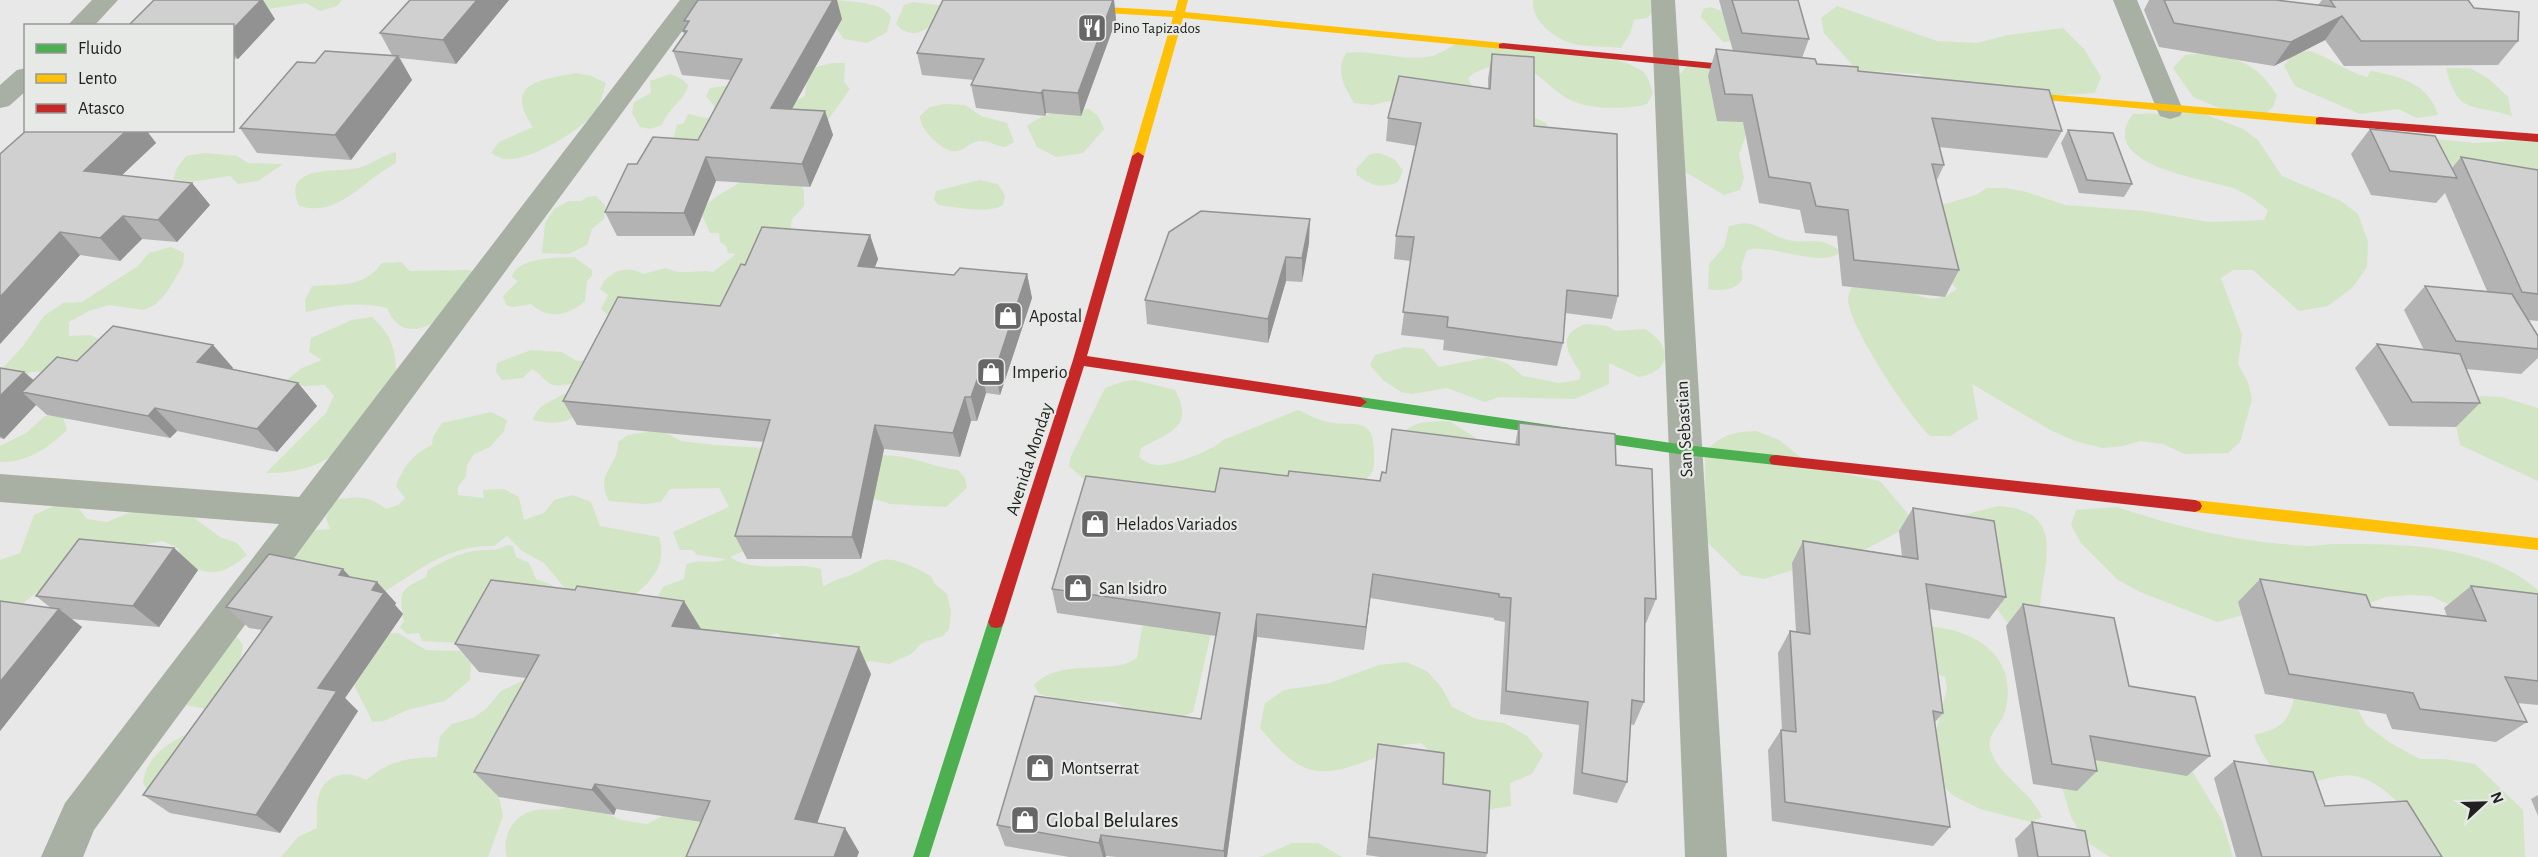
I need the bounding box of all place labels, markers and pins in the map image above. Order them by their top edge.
restaurant icon: Pino Tapizados [1076,12,1108,44]
place label: Pino Tapizados [1113,21,1200,36]
shop icon: Apostal [992,300,1024,332]
place label: Apostal [1029,308,1082,326]
shop icon: Imperio [975,356,1007,388]
place label: Imperio [1012,364,1068,382]
shop icon: Helados Variados [1079,508,1111,540]
place label: Helados Variados [1116,516,1237,534]
shop icon: San Isidro [1062,572,1094,604]
place label: San Isidro [1099,580,1167,598]
shop icon: Montserrat [1024,752,1056,784]
place label: Montserrat [1061,760,1139,778]
shop icon: Global Belulares [1009,804,1041,836]
place label: Global Belulares [1046,810,1179,831]

